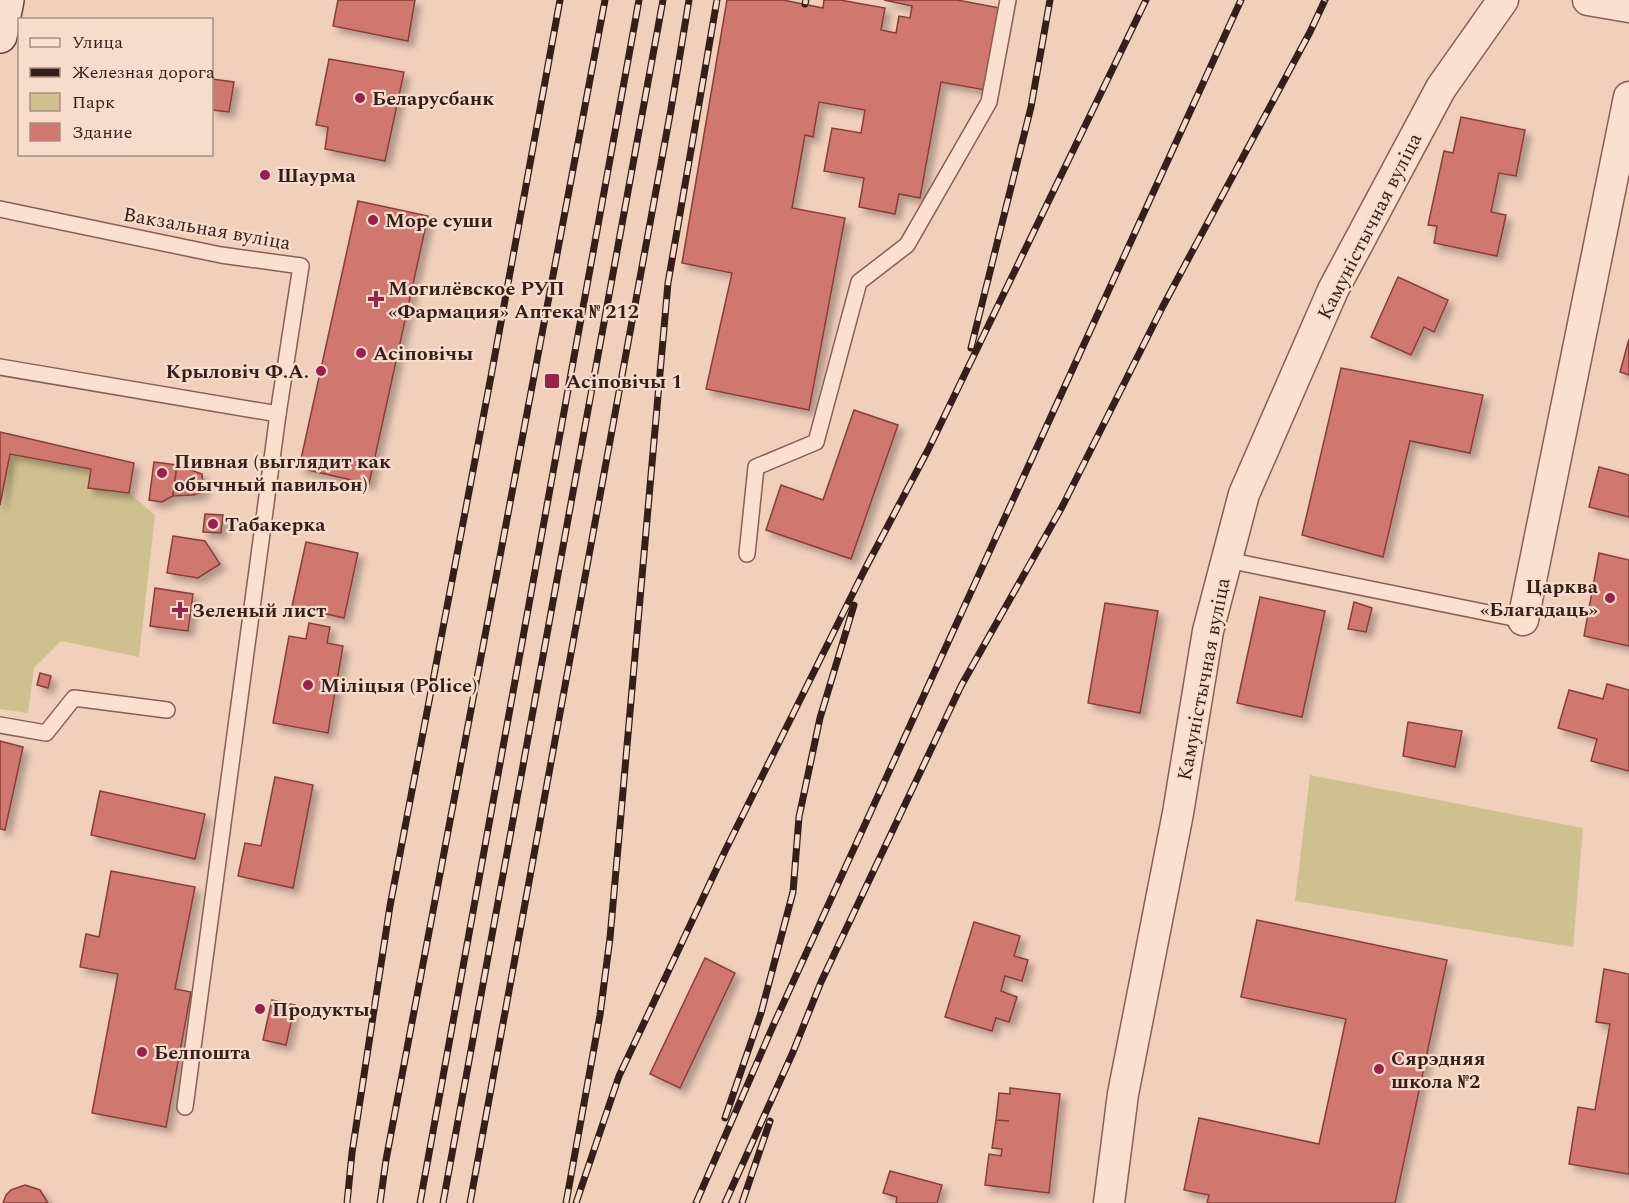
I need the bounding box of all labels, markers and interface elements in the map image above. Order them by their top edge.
legend [18,18,213,156]
text: Улица [72,29,123,56]
text: Железная дорога [72,59,215,86]
place label: Беларусбанк [372,84,494,114]
text: Парк [72,89,115,116]
marker: Беларусбанк [353,91,367,105]
text: Здание [72,119,132,146]
street label: Камуністычная вуліца [1310,128,1430,325]
place label: Шаурма [277,161,357,191]
marker: Шаурма [258,168,272,182]
street label: Вакзальная вуліца [121,199,293,259]
place label: Море суши [385,206,493,236]
marker: Море суши [366,213,380,227]
place label: Могилёвское РУП «Фармация» Аптека № 212 [388,274,639,327]
marker: Могилёвское РУП «Фармация» Аптека № 212 [369,292,383,306]
place label: Асіповічы [373,339,473,369]
marker: Асіповічы [354,346,368,360]
place label: Крыловіч Ф.А. [166,357,309,387]
marker: Крыловіч Ф.А. [314,364,328,378]
place label: Асіповічы 1 [566,367,682,397]
marker: Асіповічы 1 [543,372,561,390]
place label: Пивная (выглядит как обычный павильон) [174,447,391,500]
marker: Пивная (выглядит как обычный павильон) [155,466,169,480]
place label: Табакерка [225,510,326,540]
marker: Табакерка [206,517,220,531]
place label: Царква «Благадаць» [1480,572,1599,625]
street label: Камуністычная вуліца [1170,575,1238,783]
marker: Царква «Благадаць» [1603,591,1617,605]
place label: Зеленый лист [192,596,326,626]
marker: Зеленый лист [173,603,187,617]
place label: Міліцыя (Police) [320,671,477,701]
marker: Міліцыя (Police) [301,678,315,692]
place label: Продукты [272,995,370,1025]
marker: Продукты [253,1002,267,1016]
place label: Белпошта [154,1038,251,1068]
place label: Сярэдняя школа №2 [1391,1044,1486,1097]
marker: Белпошта [135,1045,149,1059]
marker: Сярэдняя школа №2 [1372,1062,1386,1076]

